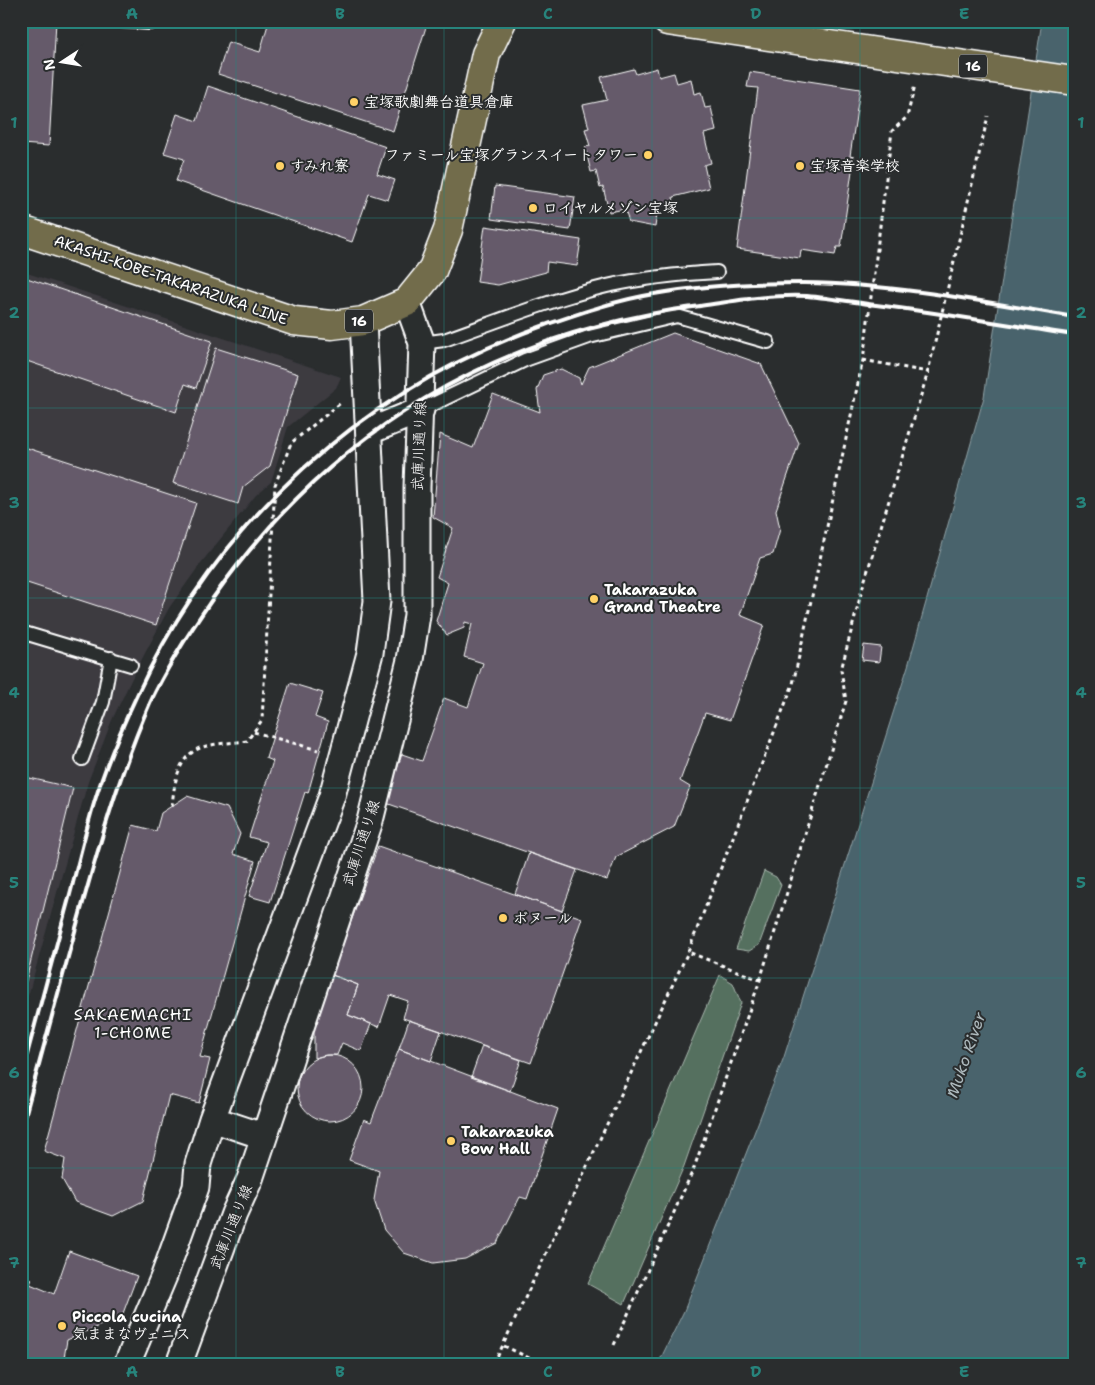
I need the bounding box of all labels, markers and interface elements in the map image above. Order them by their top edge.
text: A [126,3,138,24]
text: B [335,3,345,24]
text: C [543,3,553,24]
text: D [750,3,762,24]
text: E [959,3,969,24]
north arrow [38,38,88,88]
road number: 16 [959,54,987,78]
text: N [39,57,59,72]
place label: 宝塚歌劇舞台道具倉庫 [364,92,514,112]
marker: 宝塚歌劇舞台道具倉庫 [348,96,360,108]
text: 1 [10,112,18,133]
text: 1 [1077,112,1085,133]
place label: ファミール宝塚グランスイートタワー [385,145,638,165]
marker: ファミール宝塚グランスイートタワー [642,149,654,161]
place label: すみれ寮 [290,156,349,176]
place label: 宝塚音楽学校 [810,156,900,176]
marker: すみれ寮 [274,160,286,172]
marker: 宝塚音楽学校 [794,160,806,172]
place label: ロイヤルメゾン宝塚 [543,198,678,218]
marker: ロイヤルメゾン宝塚 [527,202,539,214]
street label: AKASHI-KOBE-TAKARAZUKA LINE [51,230,291,330]
text: 2 [8,302,20,323]
text: 2 [1075,302,1087,323]
road number: 16 [345,310,373,332]
street label: 武庫川通り線 [407,401,431,491]
text: 3 [8,492,20,513]
text: 3 [1075,492,1087,513]
place label: Takarazuka Grand Theatre [604,580,721,617]
marker: Takarazuka Grand Theatre [588,593,600,605]
text: 4 [8,682,20,703]
text: 4 [1075,682,1087,703]
street label: 武庫川通り線 [338,797,384,889]
text: 5 [9,872,19,893]
text: 5 [1076,872,1086,893]
place label: ボヌール [513,908,572,928]
marker: ボヌール [497,912,509,924]
district label: SAKAEMACHI 1-CHOME [74,1004,192,1043]
water label: Muko River [942,1009,991,1101]
text: 6 [8,1062,20,1083]
text: 6 [1075,1062,1087,1083]
place label: Takarazuka Bow Hall [461,1122,555,1159]
marker: Takarazuka Bow Hall [445,1135,457,1147]
street label: 武庫川通り線 [205,1182,257,1272]
text: 7 [8,1252,20,1273]
text: 7 [1075,1252,1087,1273]
place label: Piccola cucina 気ままなヴェニス [72,1307,191,1344]
marker: Piccola cucina 気ままなヴェニス [56,1320,68,1332]
text: A [126,1361,138,1382]
text: B [335,1361,345,1382]
text: C [543,1361,553,1382]
text: D [750,1361,762,1382]
text: E [959,1361,969,1382]

